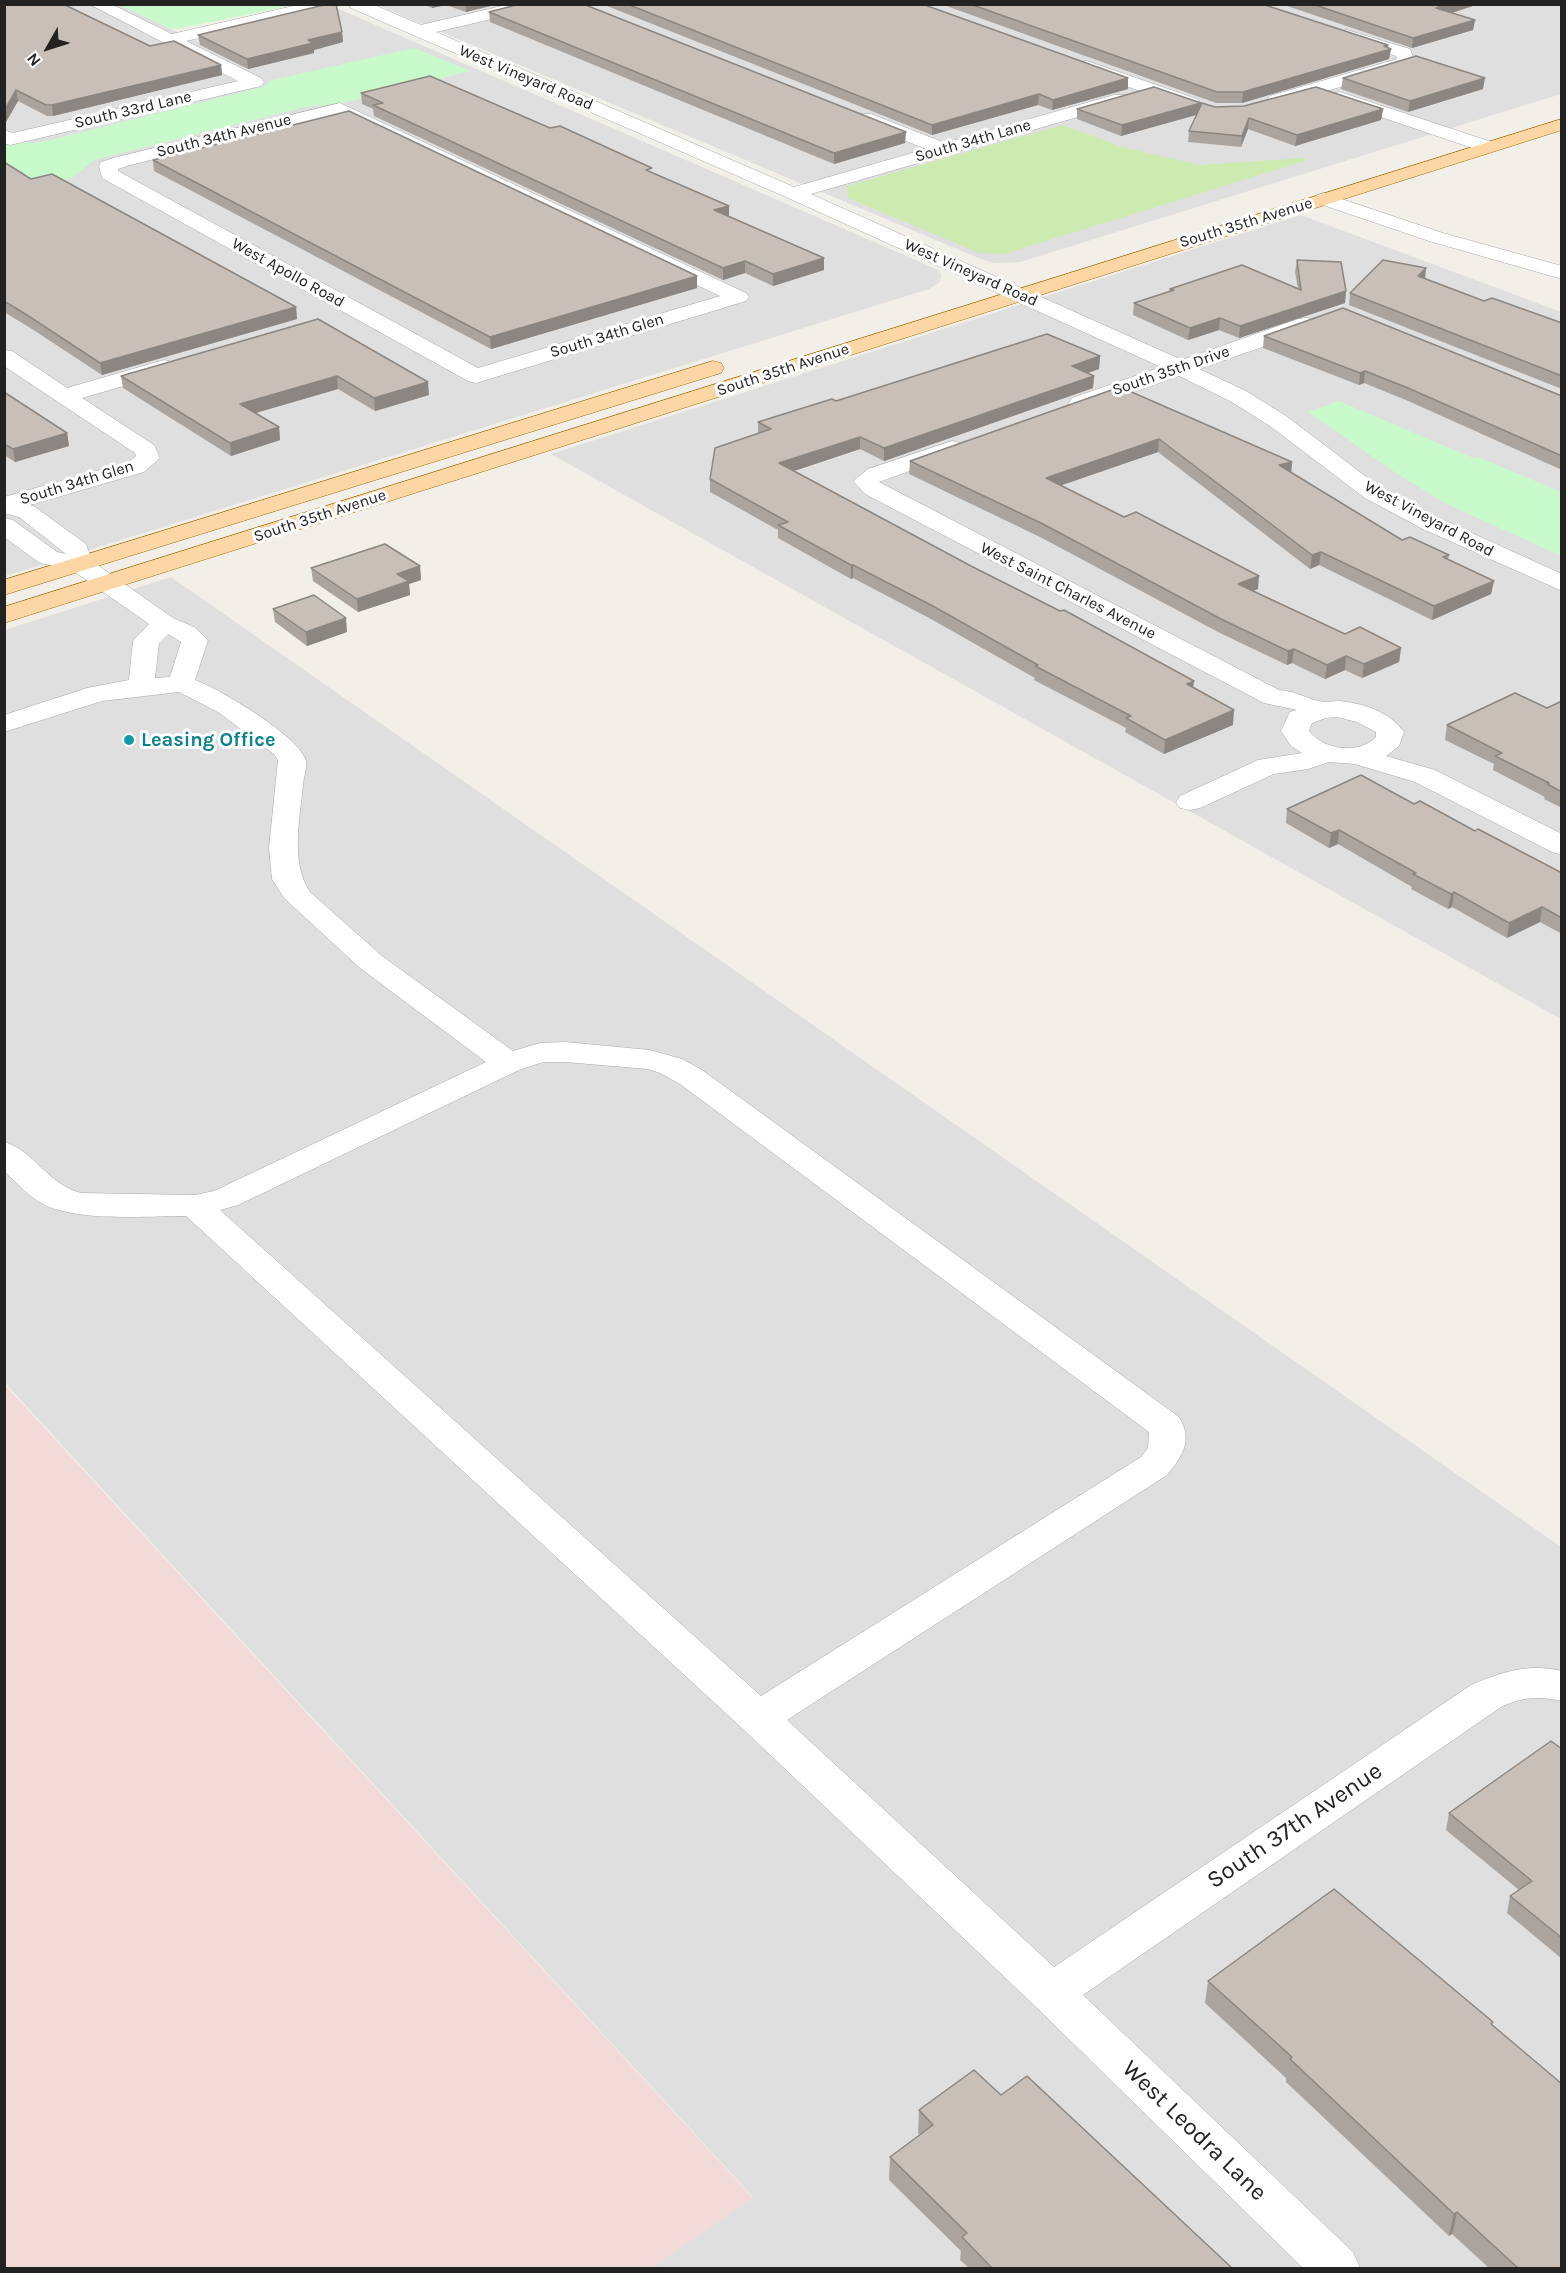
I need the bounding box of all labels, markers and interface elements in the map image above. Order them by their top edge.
north arrow [18,18,78,78]
street label: West Vineyard Road [456,41,596,115]
text: N [23,49,45,70]
street label: South 33rd Lane [73,87,193,133]
street label: South 34th Avenue [155,110,293,162]
street label: South 34th Lane [913,115,1033,167]
street label: South 35th Avenue [1177,194,1315,252]
street label: West Apollo Road [228,234,348,312]
street label: West Vineyard Road [901,235,1041,311]
street label: South 34th Glen [548,310,666,362]
street label: South 35th Avenue [714,340,852,400]
street label: South 35th Drive [1110,342,1232,400]
street label: South 34th Glen [18,457,136,509]
street label: West Vineyard Road [1361,477,1497,561]
street label: South 35th Avenue [251,486,389,546]
street label: West Saint Charles Avenue [977,538,1159,644]
place label: Leasing Office [141,728,276,752]
marker: Leasing Office [122,733,136,747]
street label: South 37th Avenue [1202,1757,1388,1895]
street label: West Leodra Lane [1116,2055,1272,2207]

